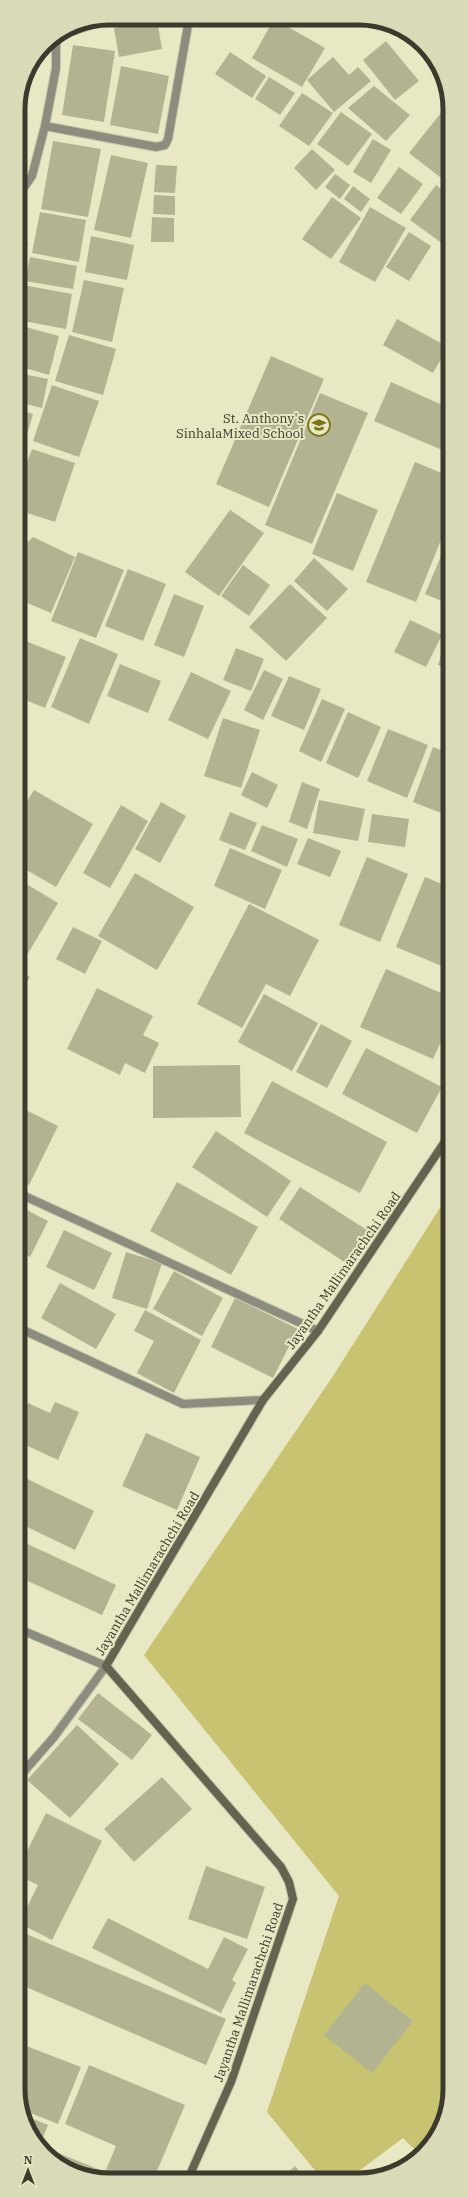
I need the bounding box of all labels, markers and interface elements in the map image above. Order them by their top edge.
place label: St. Anthony's SinhalaMixed School [176,410,304,442]
school or university icon: St. Anthony's SinhalaMixed School [306,412,332,438]
street label: Jayantha Mallimarachchi Road [282,1188,404,1352]
street label: Jayantha Mallimarachchi Road [92,1488,203,1658]
street label: Jayantha Mallimarachchi Road [210,1900,287,2084]
north arrow [8,2150,48,2190]
text: N [24,2153,33,2167]

